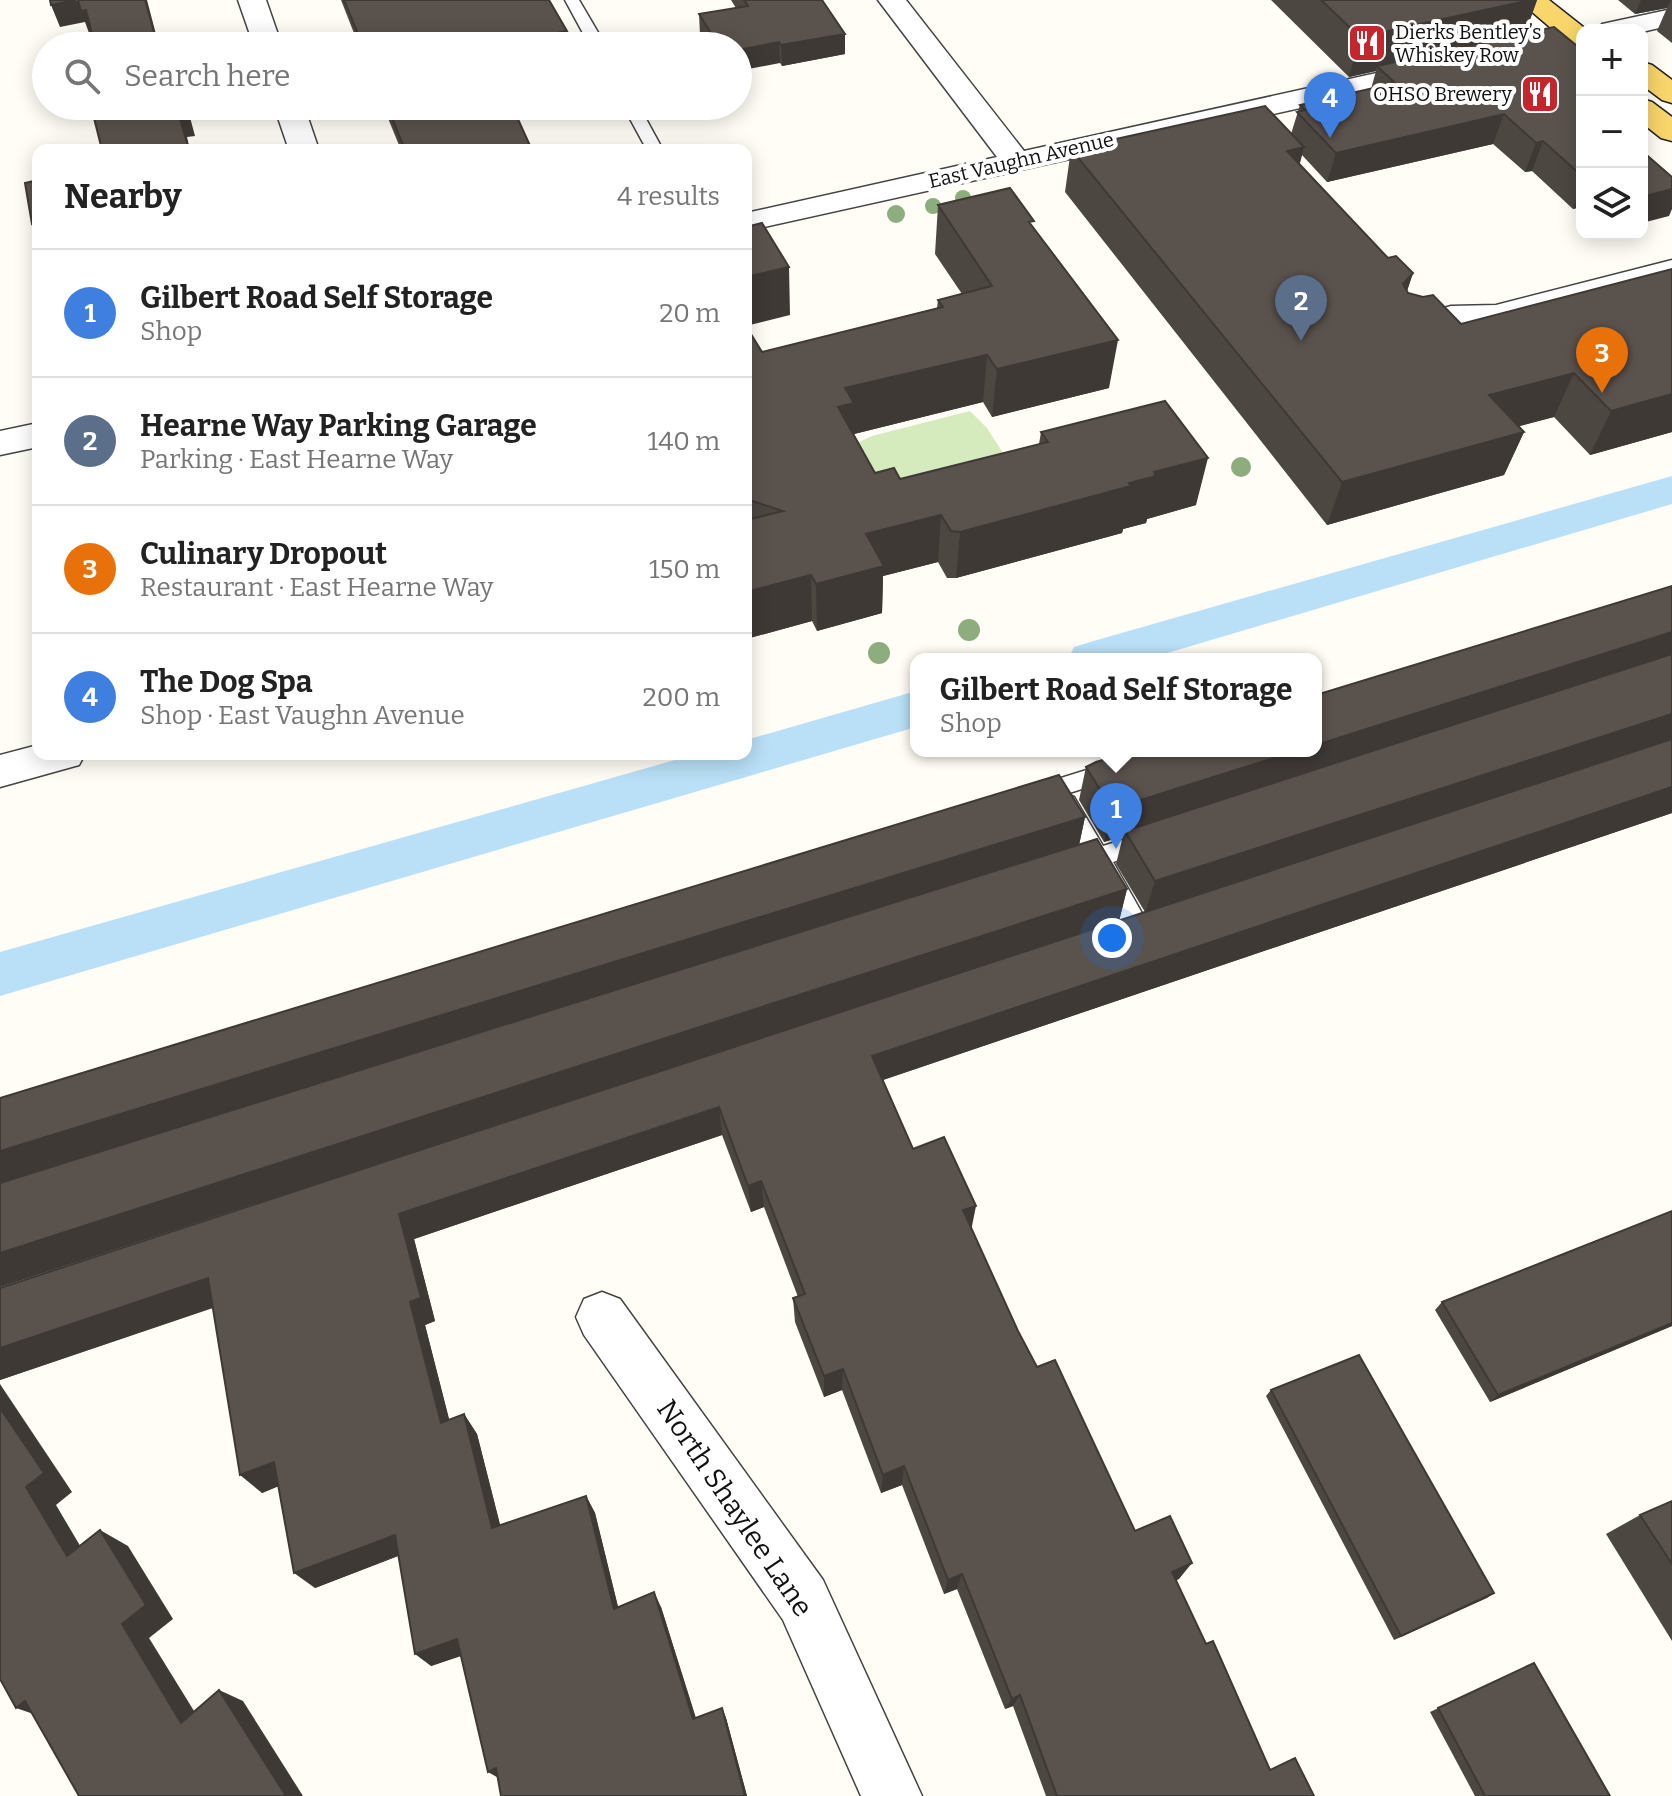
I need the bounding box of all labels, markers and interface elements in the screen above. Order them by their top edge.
place label: Dierks Bentley’s Whiskey Row [1395,20,1541,67]
restaurant icon: Dierks Bentley’s Whiskey Row [1346,22,1388,64]
map controls [1576,24,1648,240]
button: + [1576,24,1648,96]
search box [32,32,752,120]
icon: search [60,54,104,98]
text: Search here [124,58,291,94]
pin: 4 [1304,72,1356,138]
restaurant icon: OHSO Brewery [1519,73,1561,115]
place label: OHSO Brewery [1373,82,1512,106]
button: − [1576,96,1648,168]
street label: East Vaughn Avenue [926,127,1116,193]
button: layers [1576,168,1648,240]
text: Nearby [64,176,182,217]
text: 4 results [617,181,720,212]
pin: 2 [1275,275,1327,341]
text: Gilbert Road Self Storage [140,280,493,316]
text: 1 [84,298,96,329]
text: 20 m [659,298,720,329]
text: Shop [140,316,202,347]
pin: 3 [1576,327,1628,393]
text: Hearne Way Parking Garage [140,408,537,444]
text: 2 [83,426,97,457]
text: 140 m [648,426,720,457]
text: Parking · East Hearne Way [140,444,453,475]
text: Culinary Dropout [140,536,387,572]
text: 3 [83,554,97,585]
text: 150 m [649,554,720,585]
text: Restaurant · East Hearne Way [140,572,494,603]
popup [910,653,1322,757]
text: The Dog Spa [140,664,313,700]
text: Gilbert Road Self Storage [940,672,1292,708]
text: 4 [82,682,98,713]
text: 200 m [643,682,720,713]
text: Shop · East Vaughn Avenue [140,700,465,731]
text: Shop [940,708,1002,739]
pin: 1 [1090,783,1142,849]
your location [1092,918,1132,958]
street label: North Shaylee Lane [650,1393,820,1623]

